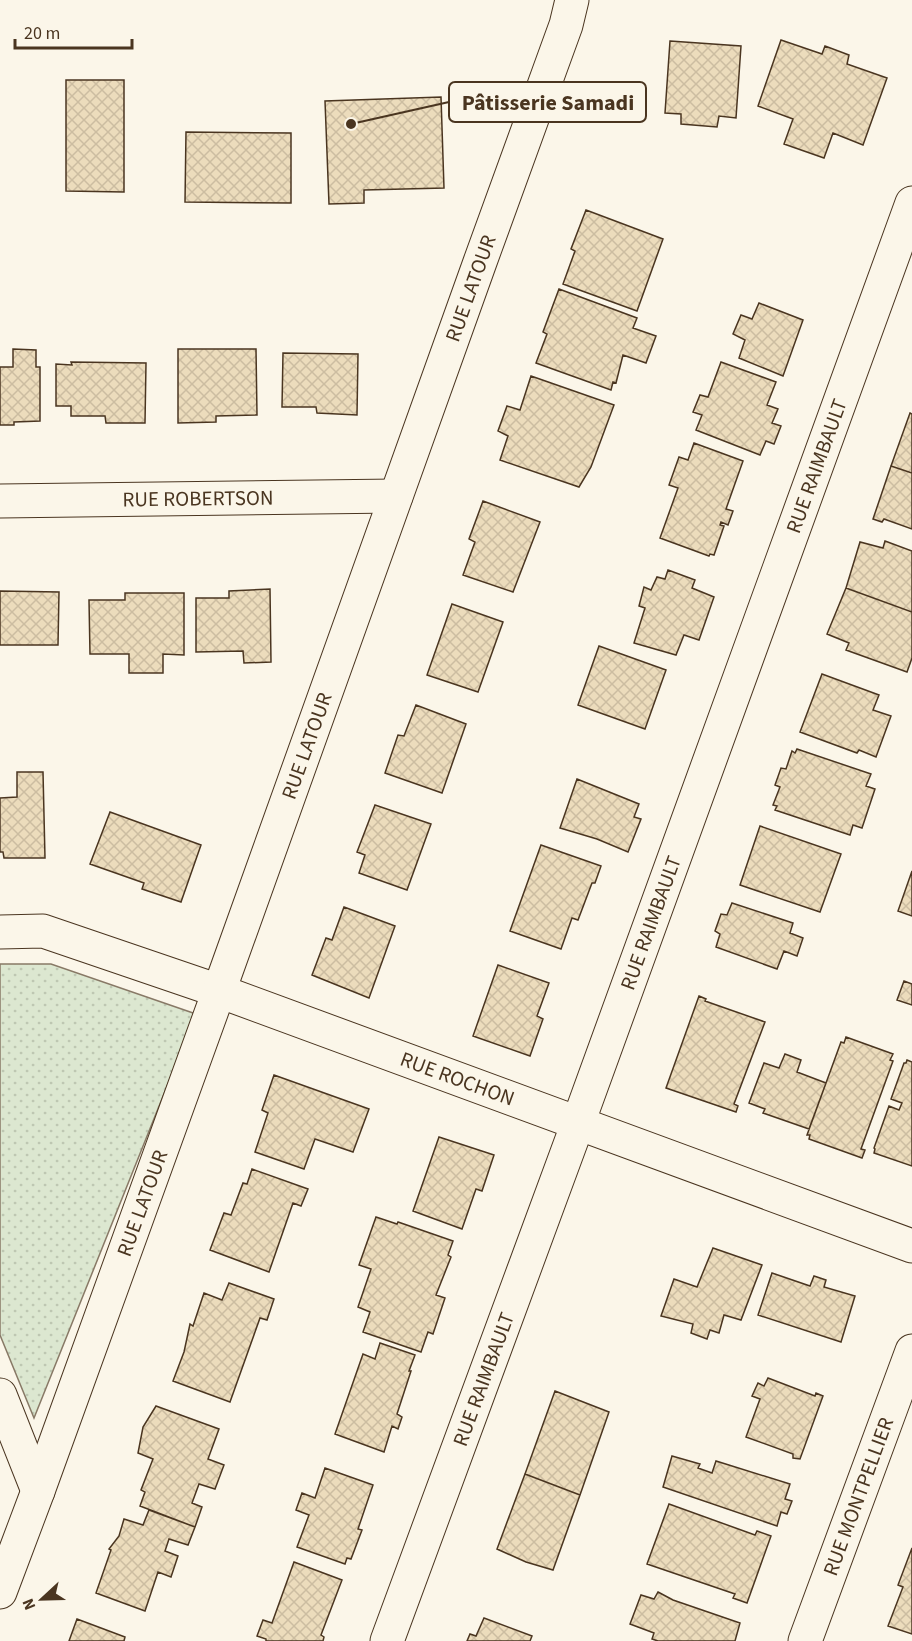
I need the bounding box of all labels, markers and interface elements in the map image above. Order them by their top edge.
scale bar [15,12,132,50]
text: 20 m [24,21,60,46]
callout: Pâtisserie Samadi [449,82,646,122]
text: Pâtisserie Samadi [462,87,634,119]
street label: RUE LATOUR [438,231,504,346]
street label: RUE RAIMBAULT [778,395,855,537]
street label: RUE ROBERTSON [122,483,274,514]
street label: RUE LATOUR [274,688,340,803]
street label: RUE RAIMBAULT [613,852,689,994]
street label: RUE ROCHON [396,1044,519,1114]
street label: RUE LATOUR [109,1146,175,1261]
street label: RUE RAIMBAULT [445,1308,522,1450]
street label: RUE MONTPELLIER [815,1413,901,1580]
north arrow [12,1569,72,1629]
text: N [17,1595,41,1613]

